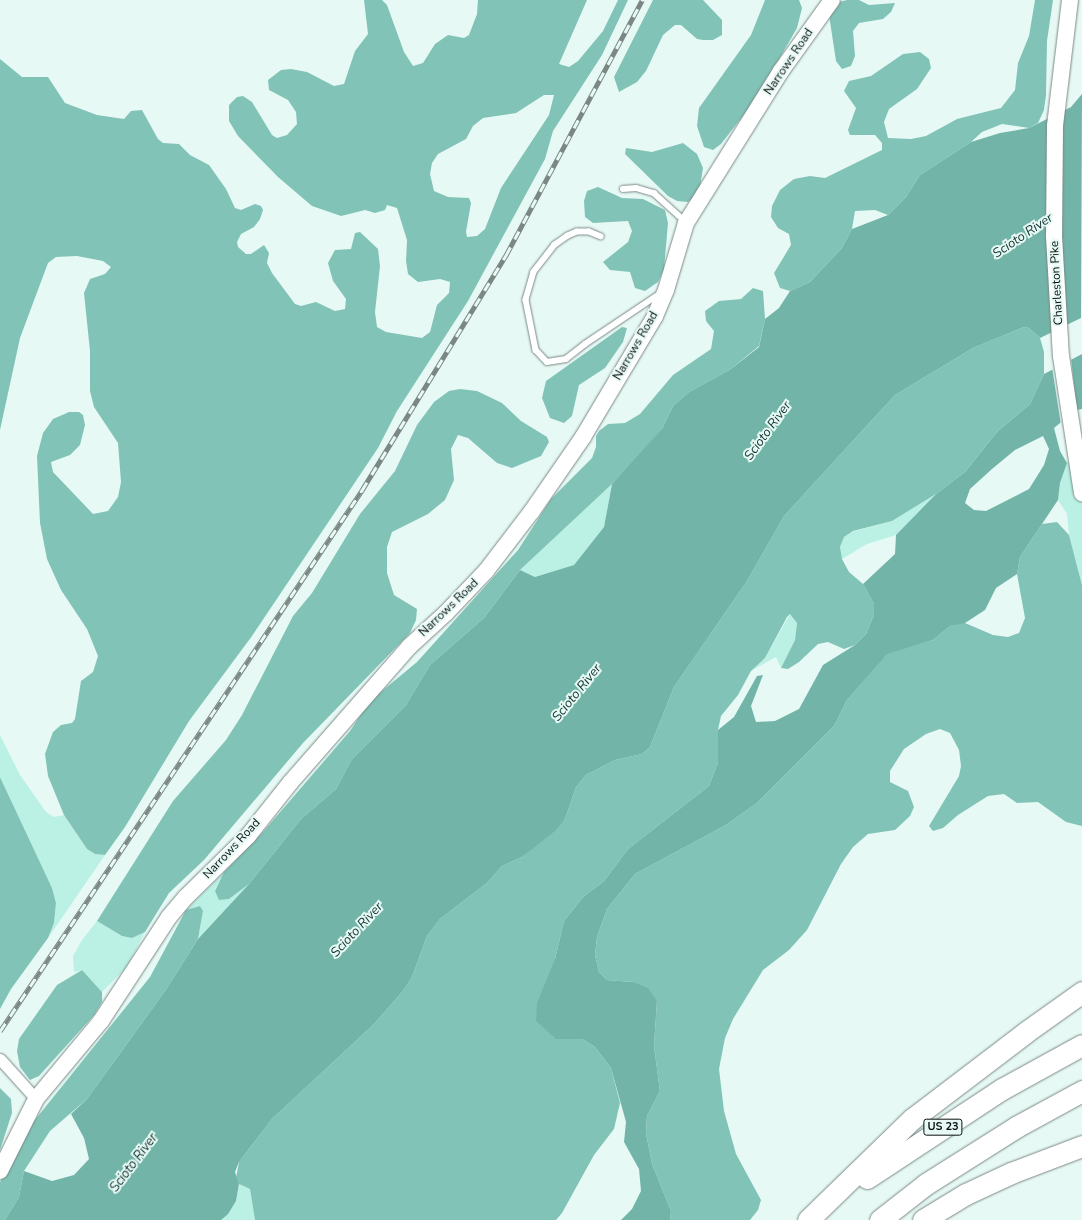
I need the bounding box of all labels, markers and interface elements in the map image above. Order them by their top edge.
street label: Narrows Road [761,26,817,98]
water label: Scioto River [990,210,1056,262]
street label: Charleston Pike [1048,240,1066,326]
street label: Narrows Road [610,309,662,383]
water label: Scioto River [741,398,795,464]
street label: Narrows Road [416,576,482,640]
water label: Scioto River [549,661,605,725]
street label: Narrows Road [200,816,264,882]
water label: Scioto River [328,899,386,961]
road number: US 23 [923,1118,963,1136]
water label: Scioto River [107,1131,161,1195]

